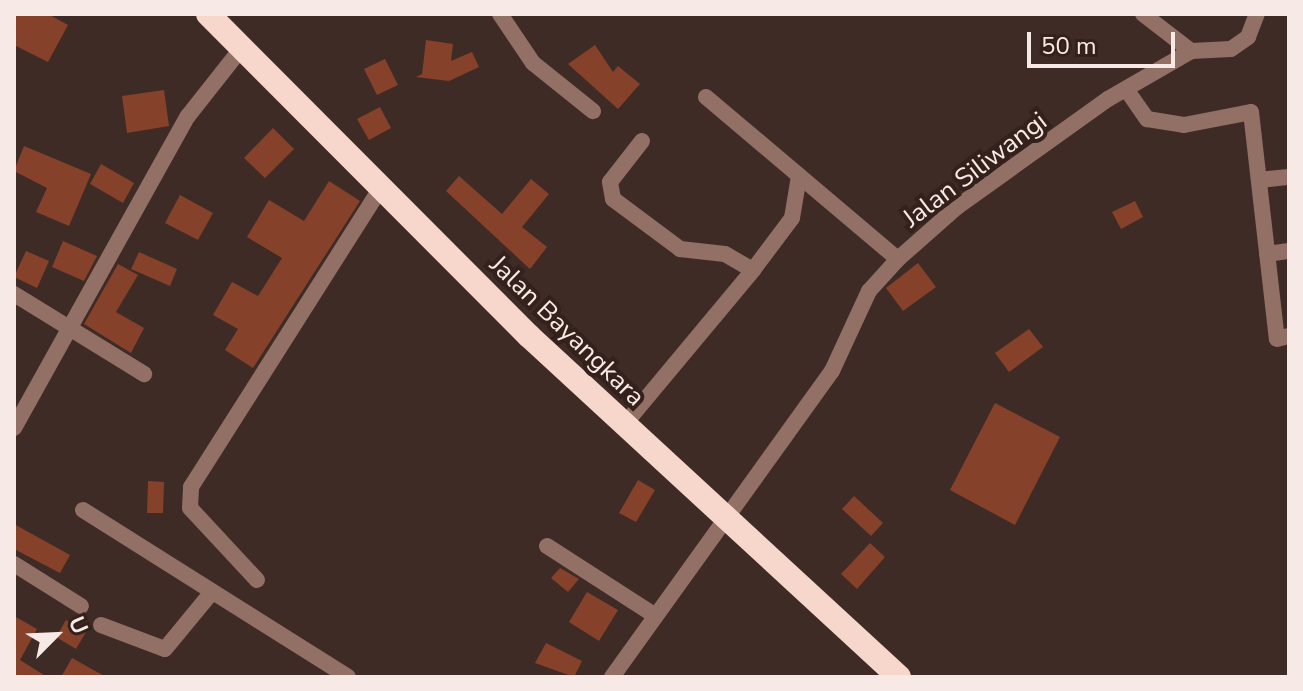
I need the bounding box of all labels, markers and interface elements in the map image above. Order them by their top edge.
scale bar [1031,16,1179,66]
text: 50 m [1041,30,1097,62]
street label: Jalan Siliwangi [897,106,1053,234]
street label: Jalan Bayangkara [483,249,651,413]
north arrow [16,595,96,675]
text: U [61,612,95,639]

